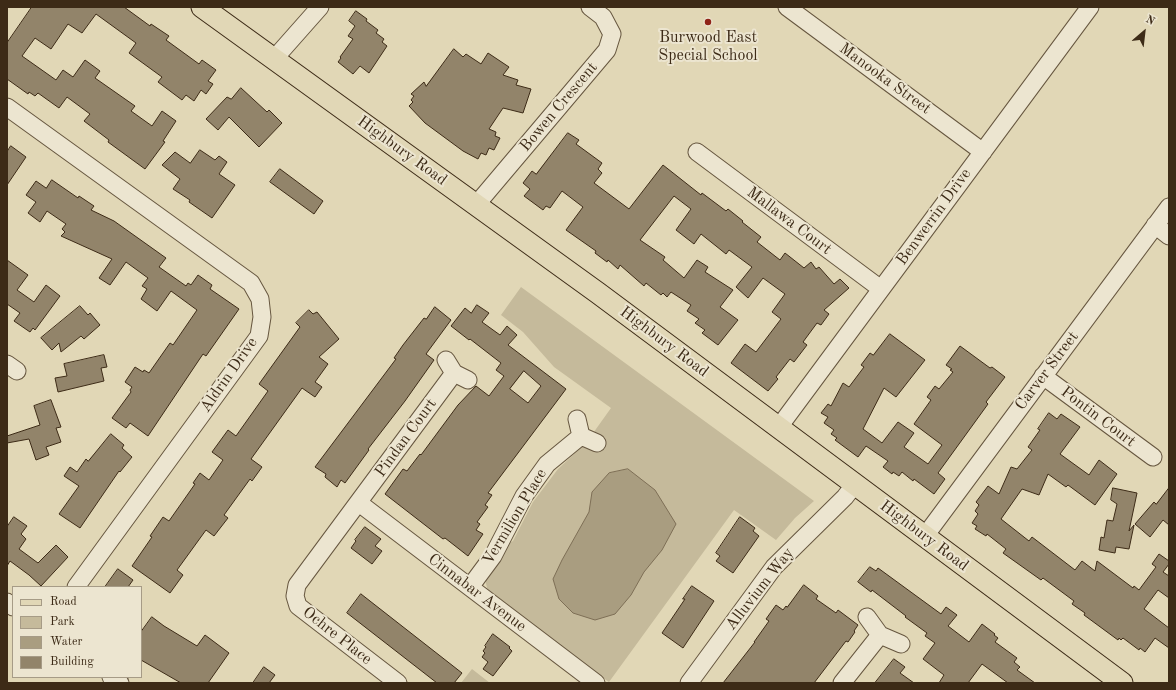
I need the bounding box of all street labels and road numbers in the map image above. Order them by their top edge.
street label: Manooka Street [835,39,935,119]
street label: Bowen Crescent [516,58,602,156]
street label: Highbury Road [353,112,451,190]
street label: Benwerrin Drive [892,165,976,269]
street label: Mallawa Court [743,183,835,259]
street label: Highbury Road [616,302,712,382]
street label: Carver Street [1011,328,1083,414]
street label: Aldrin Drive [196,334,262,416]
street label: Pontin Court [1057,383,1139,451]
street label: Pindan Court [371,395,441,481]
street label: Vermilion Place [479,465,551,569]
street label: Highbury Road [876,496,972,576]
street label: Alluvium Way [722,544,798,634]
street label: Cinnabar Avenue [424,550,530,636]
street label: Ochre Place [298,603,376,669]

